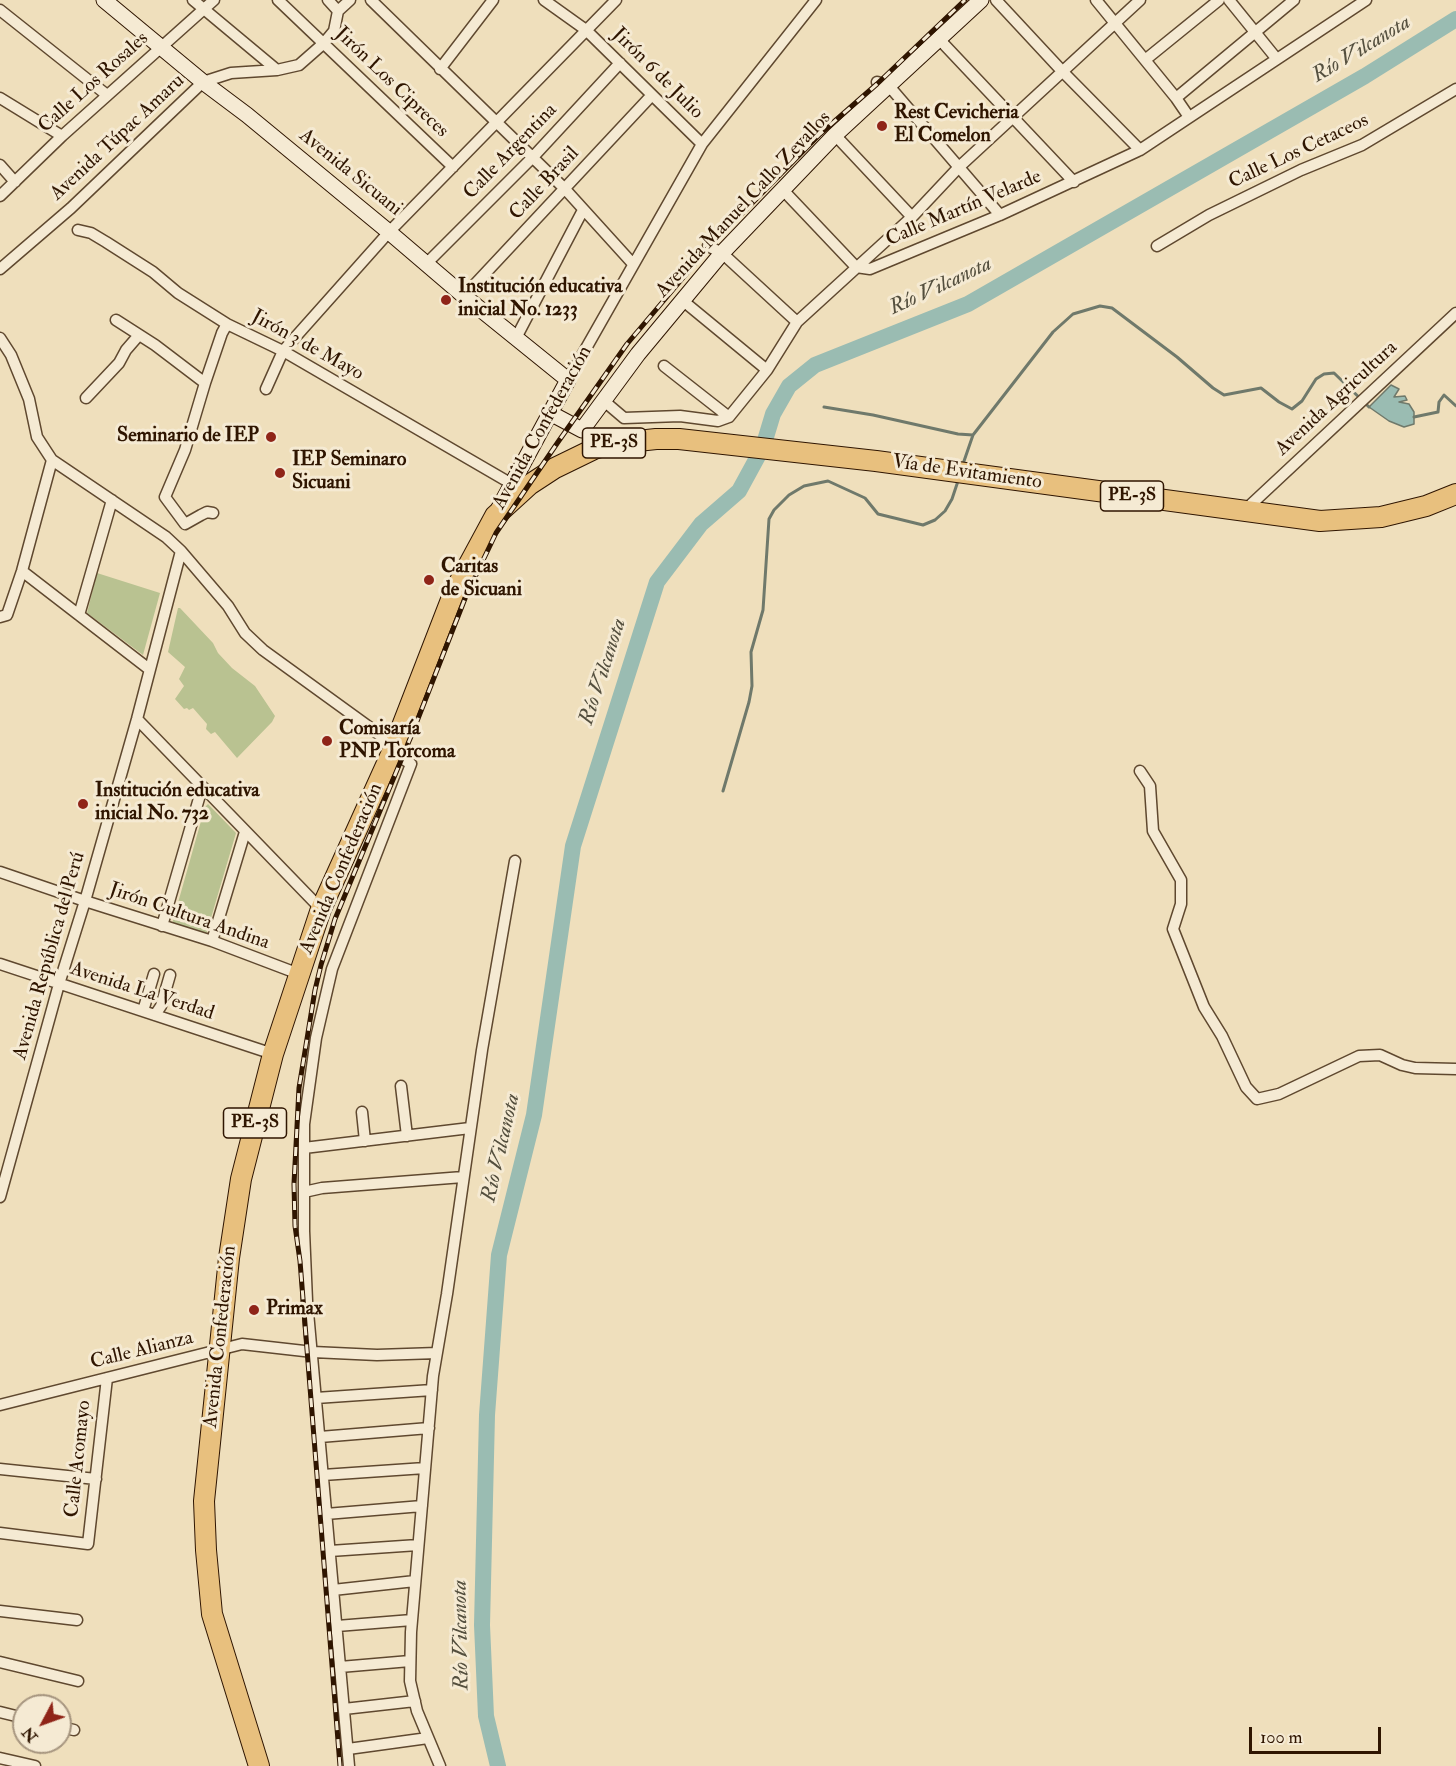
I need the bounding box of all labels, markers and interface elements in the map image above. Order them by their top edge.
water label: Río Vilcanota [1308,11,1416,89]
street label: Jirón Los Cipreces [329,23,453,143]
street label: Jirón 6 de Julio [606,23,708,125]
street label: Calle Los Rosales [34,27,154,139]
street label: Avenida Túpac Amaru [46,70,190,206]
street label: Calle Argentina [459,99,563,205]
place label: Rest Cevicheria El Comelon [894,102,1019,149]
street label: Avenida Manuel Callo Zevallos [651,107,837,303]
street label: Calle Los Cetaceos [1225,109,1373,195]
marker: Rest Cevicheria El Comelon [875,119,889,133]
street label: Avenida Sicuani [294,124,406,222]
street label: Calle Brasil [505,142,585,226]
street label: Calle Martín Velarde [883,165,1045,253]
water label: Río Vilcanota [886,252,996,322]
place label: Institución educativa inicial No. 1233 [458,276,623,323]
marker: Institución educativa inicial No. 1233 [439,293,453,307]
street label: Jirón 3 de Mayo [247,305,367,387]
street label: Avenida Agricultura [1271,336,1403,462]
street label: Avenida Confederación [488,342,598,514]
place label: Seminario de IEP [117,425,259,449]
road number: PE-3S [582,428,646,458]
marker: Seminario de IEP [264,430,278,444]
place label: IEP Seminaro Sicuani [292,449,406,496]
street label: Vía de Evitamiento [891,451,1043,495]
marker: IEP Seminaro Sicuani [273,466,287,480]
road number: PE-3S [1100,481,1164,511]
place label: Caritas de Sicuani [441,556,522,603]
marker: Caritas de Sicuani [422,573,436,587]
water label: Río Vilcanota [575,616,633,728]
place label: Comisaría PNP Torcoma [339,718,455,765]
marker: Comisaría PNP Torcoma [320,734,334,748]
place label: Institución educativa inicial No. 732 [95,780,260,827]
street label: Avenida Confederación [295,780,389,958]
marker: Institución educativa inicial No. 732 [76,797,90,811]
street label: Avenida República del Perú [9,849,91,1063]
street label: Jirón Cultura Andina [106,878,272,956]
street label: Avenida La Verdad [67,957,217,1027]
water label: Río Vilcanota [477,1092,527,1204]
road number: PE-3S [224,1108,286,1138]
street label: Avenida Confederación [199,1245,243,1429]
place label: Primax [266,1298,323,1322]
marker: Primax [247,1303,261,1317]
street label: Calle Alianza [88,1327,196,1375]
street label: Calle Acomayo [61,1399,97,1519]
water label: Río Vilcanota [448,1580,476,1690]
north arrow [12,1694,72,1754]
scale bar [1252,1715,1384,1753]
text: N [18,1723,42,1746]
text: 100 m [1260,1726,1303,1749]

